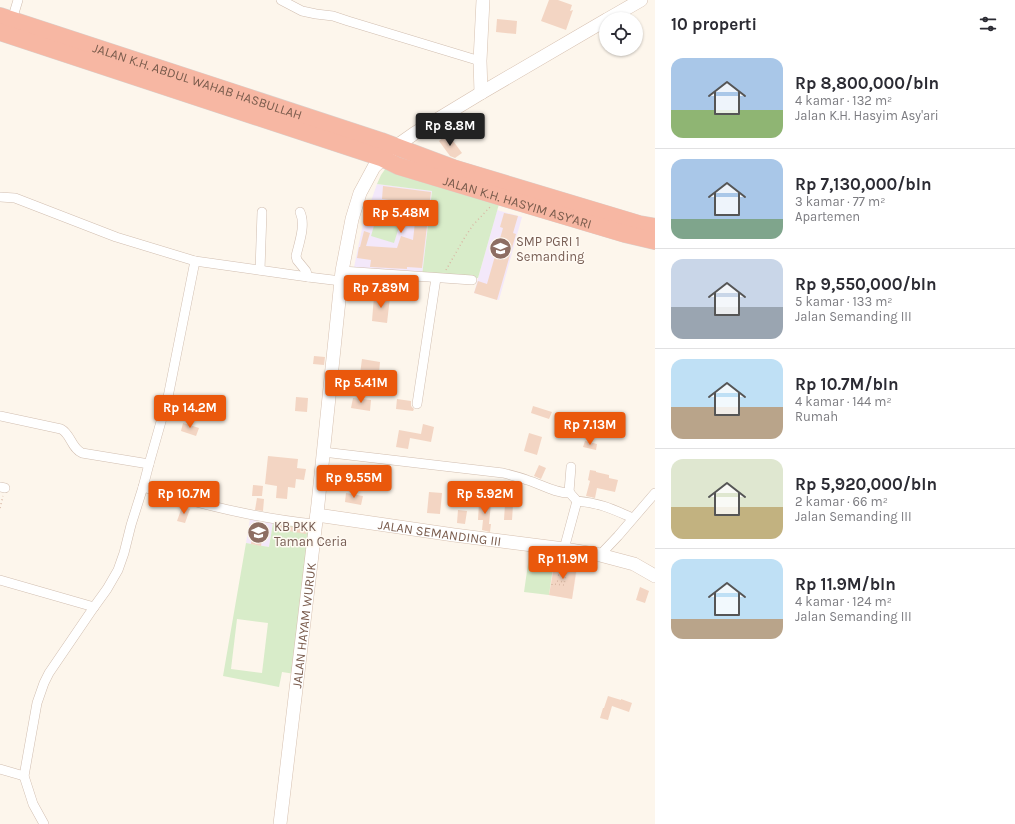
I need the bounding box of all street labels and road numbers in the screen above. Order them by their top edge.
street label: JALAN K.H. ABDUL WAHAB HASBULLAH [91,40,304,123]
street label: JALAN K.H. HASYIM ASY'ARI [441,173,593,232]
street label: JALAN SEMANDING III [377,517,502,549]
street label: JALAN HAYAM WURUK [289,562,319,689]

